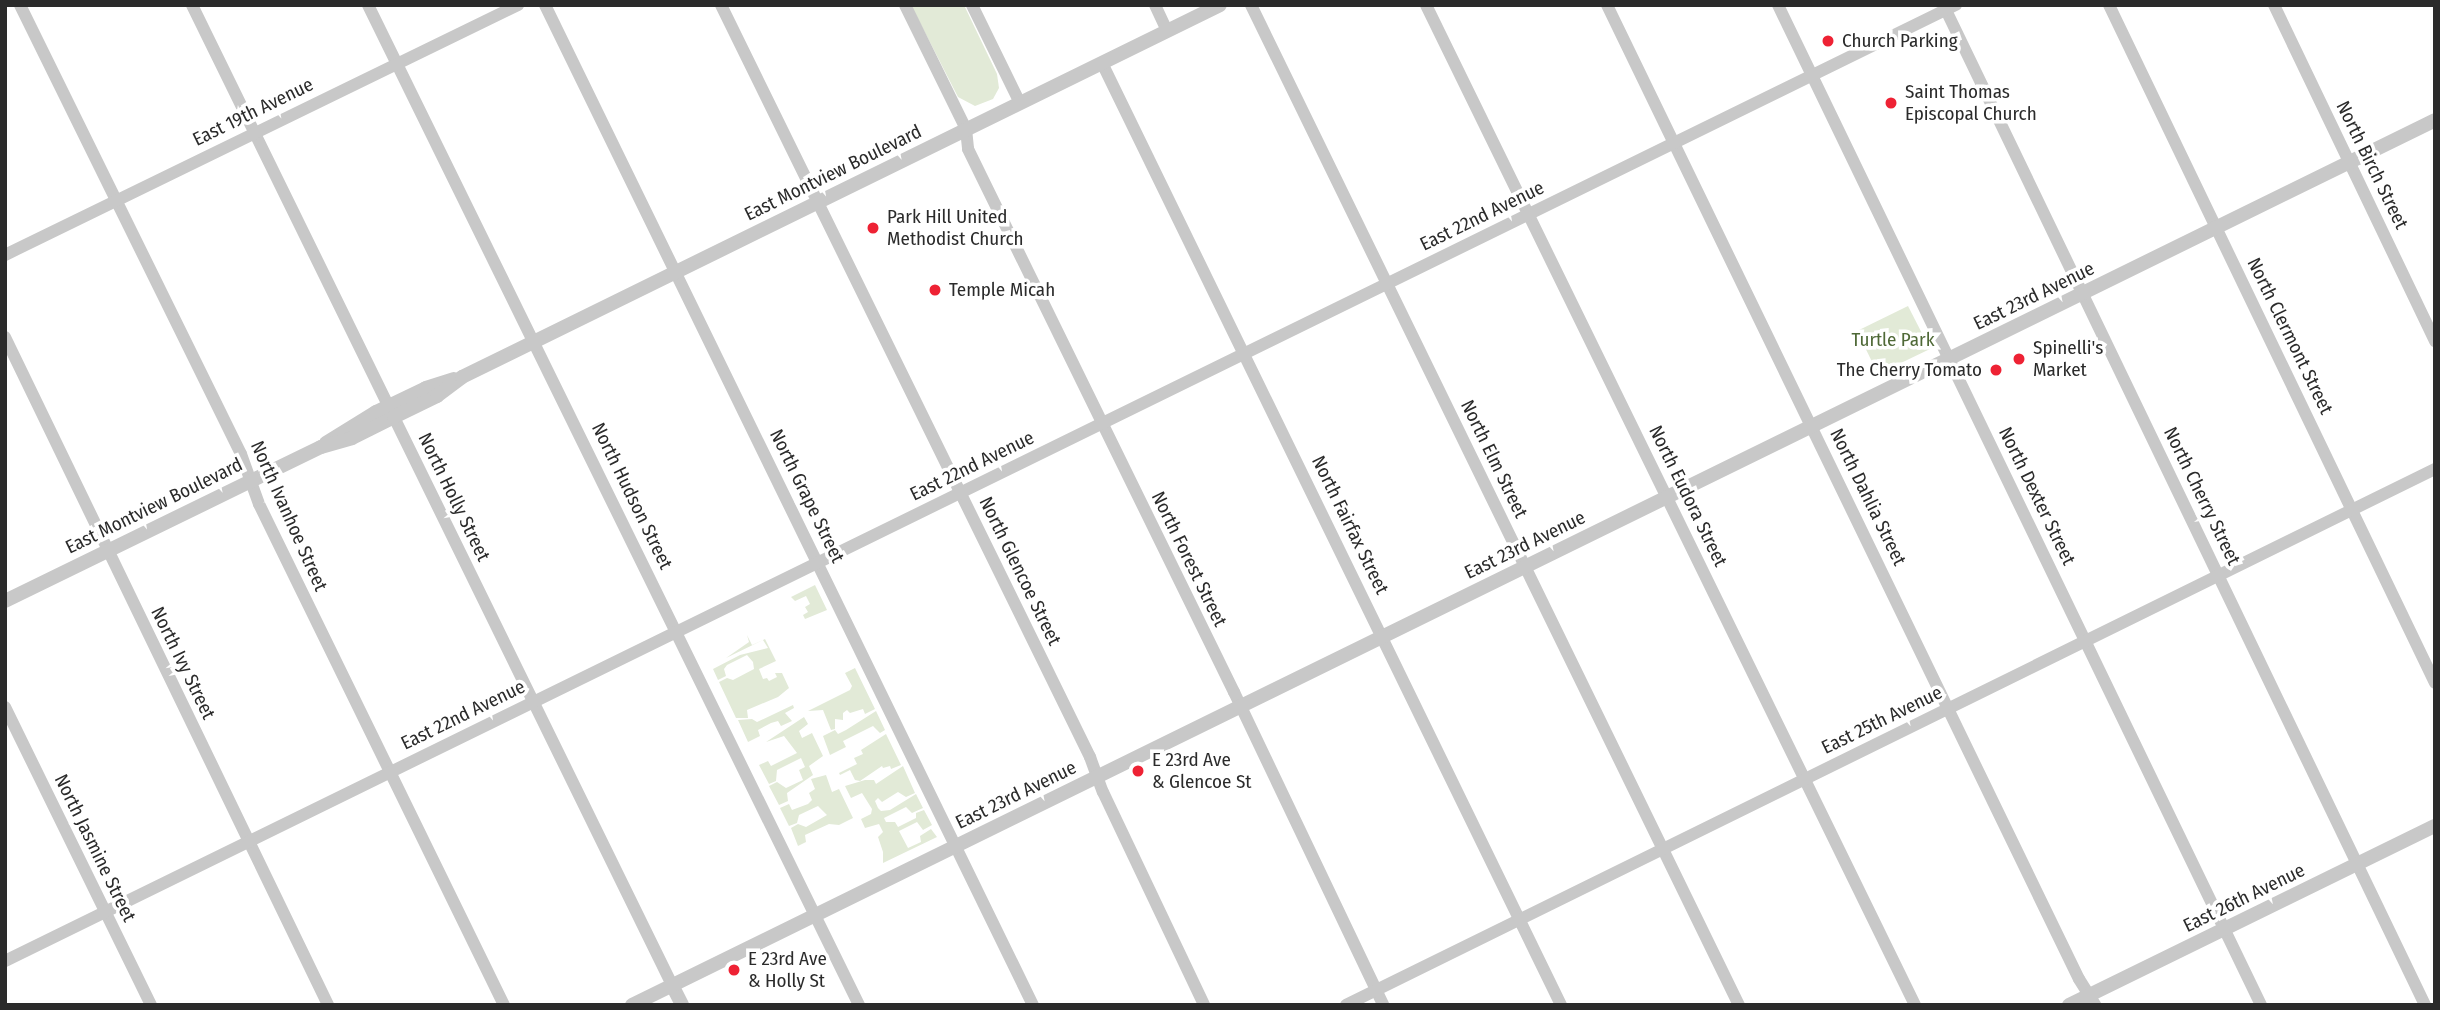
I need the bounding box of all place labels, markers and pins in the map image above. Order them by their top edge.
place label: Church Parking [1842,30,1958,52]
marker: Church Parking [1820,33,1836,49]
place label: Saint Thomas Episcopal Church [1905,81,2037,125]
marker: Saint Thomas Episcopal Church [1883,95,1899,111]
place label: Park Hill United Methodist Church [887,206,1024,250]
marker: Park Hill United Methodist Church [865,220,881,236]
place label: Temple Micah [949,279,1055,301]
marker: Temple Micah [927,282,943,298]
place label: Spinelli's Market [2033,337,2103,381]
marker: Spinelli's Market [2011,351,2027,367]
place label: The Cherry Tomato [1837,359,1982,381]
marker: The Cherry Tomato [1988,362,2004,378]
place label: E 23rd Ave & Glencoe St [1152,749,1252,793]
marker: E 23rd Ave & Glencoe St [1130,763,1146,779]
place label: E 23rd Ave & Holly St [748,948,827,992]
marker: E 23rd Ave & Holly St [726,962,742,978]

